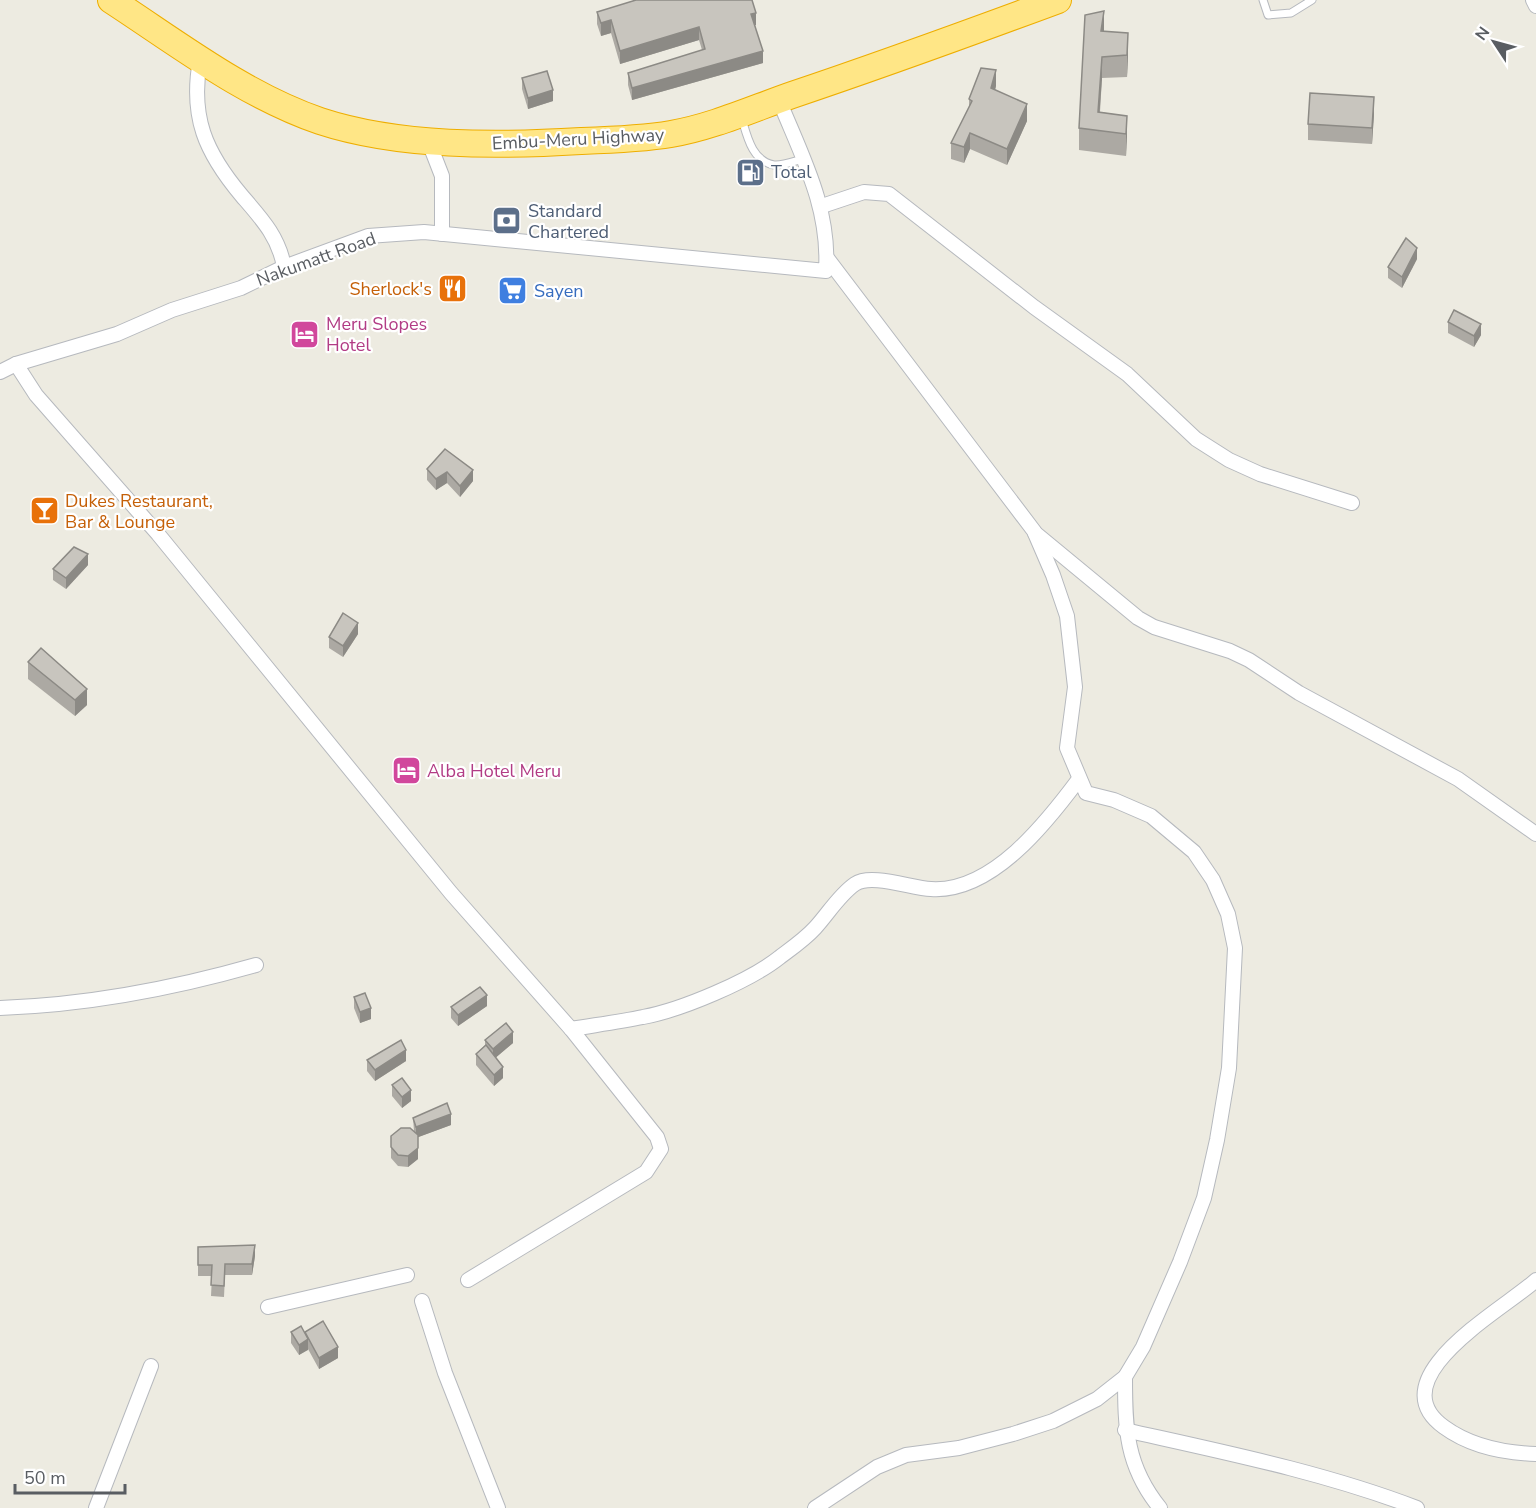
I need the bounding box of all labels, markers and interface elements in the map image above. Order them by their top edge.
north arrow [1464,12,1524,72]
text: N [1470,22,1495,45]
street label: Embu-Meru Highway [491,122,665,155]
fuel station icon: Total [734,156,766,188]
place label: Total [771,160,812,184]
place label: Standard Chartered [528,199,609,244]
bank icon: Standard Chartered [491,205,523,237]
street label: Nakumatt Road [253,226,379,292]
restaurant icon: Sherlock's [437,273,469,305]
supermarket icon: Sayen [497,275,529,307]
place label: Sherlock's [349,277,432,301]
place label: Sayen [534,279,583,303]
place label: Meru Slopes Hotel [326,312,427,357]
hotel icon: Meru Slopes Hotel [289,318,321,350]
place label: Dukes Restaurant, Bar & Lounge [65,489,213,534]
bar icon: Dukes Restaurant, Bar & Lounge [28,495,60,527]
hotel icon: Alba Hotel Meru [390,755,422,787]
place label: Alba Hotel Meru [427,759,561,783]
scale bar [15,1457,124,1495]
text: 50 m [24,1466,66,1490]

